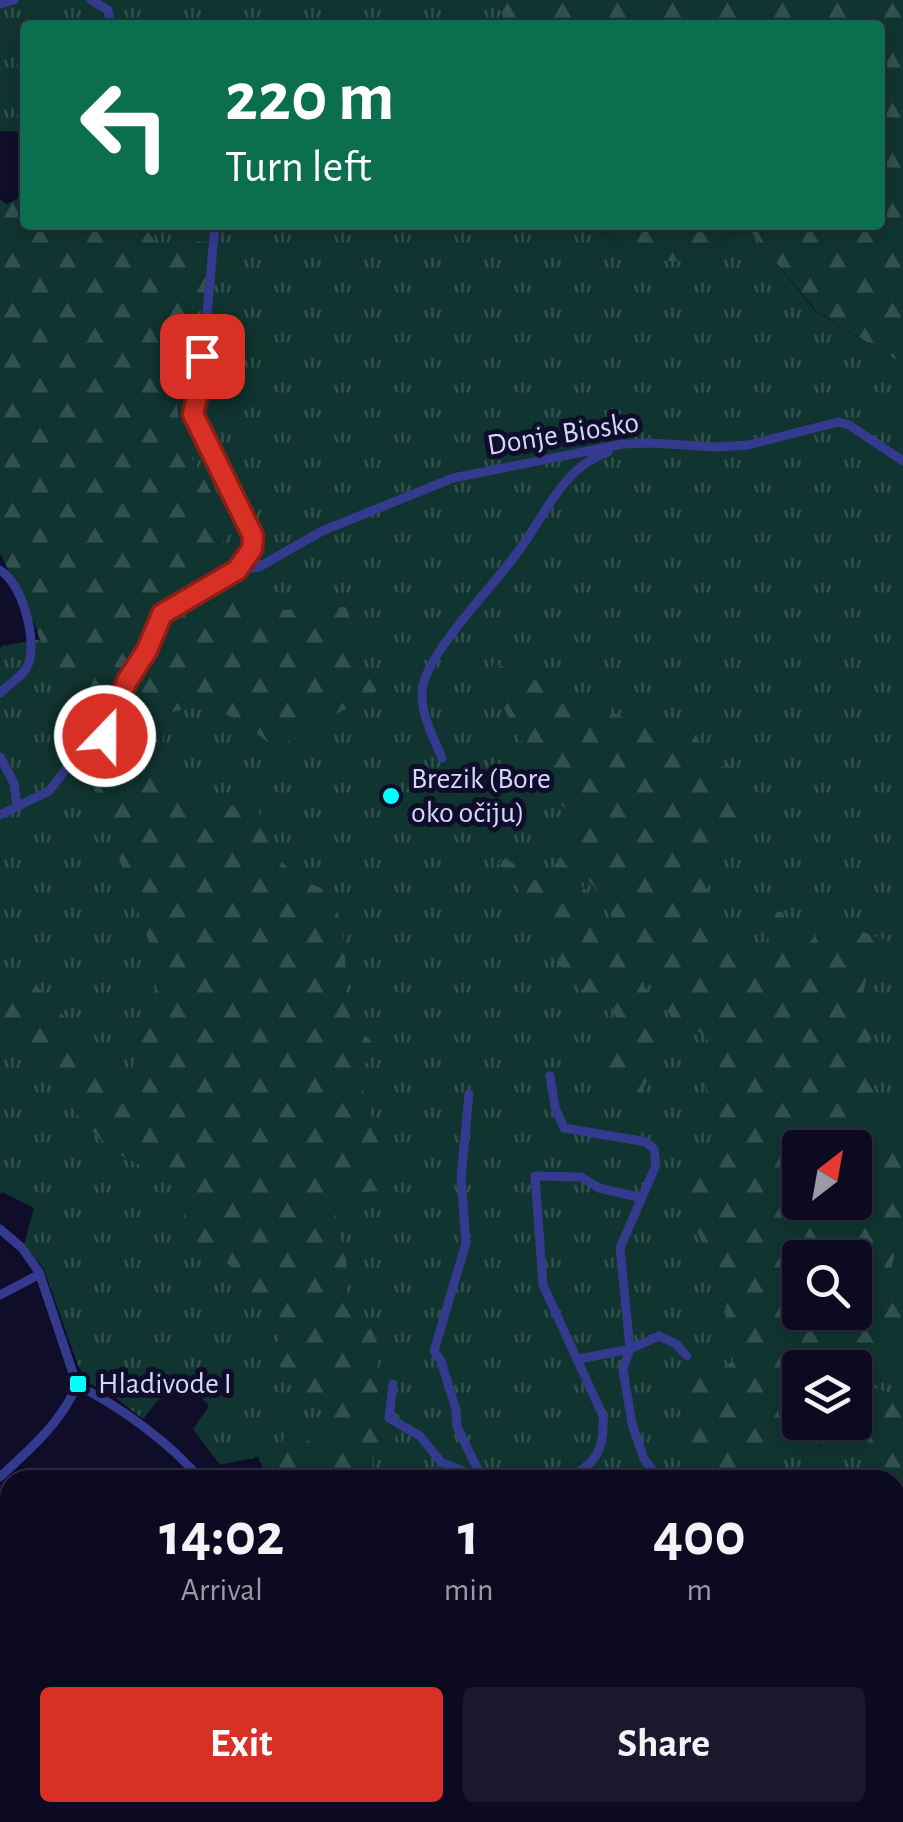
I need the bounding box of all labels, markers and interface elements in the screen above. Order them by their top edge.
icon: left [60,60,190,190]
text: 220 m [225,63,394,133]
text: Turn left [225,145,372,190]
pin [160,314,245,399]
icon: arrive [175,329,230,384]
street label: Donje Biosko [485,407,641,461]
position arrow [53,684,157,788]
place label: Brezik (Bore oko očiju) [411,764,551,828]
marker: Brezik (Bore oko očiju) [380,785,402,807]
north arrow [782,1130,872,1220]
map controls [782,1130,872,1440]
button: search [782,1240,872,1330]
button: layers [782,1350,872,1440]
place label: Hladivode I [98,1369,232,1399]
marker: Hladivode I [67,1373,89,1395]
text: 14:02 [159,1506,284,1566]
text: 1 [458,1506,479,1566]
text: 400 [653,1506,746,1566]
text: Arrival [181,1574,263,1606]
text: min [444,1574,494,1606]
text: m [686,1574,712,1606]
button: Exit [40,1687,443,1802]
button: Share [463,1687,865,1802]

